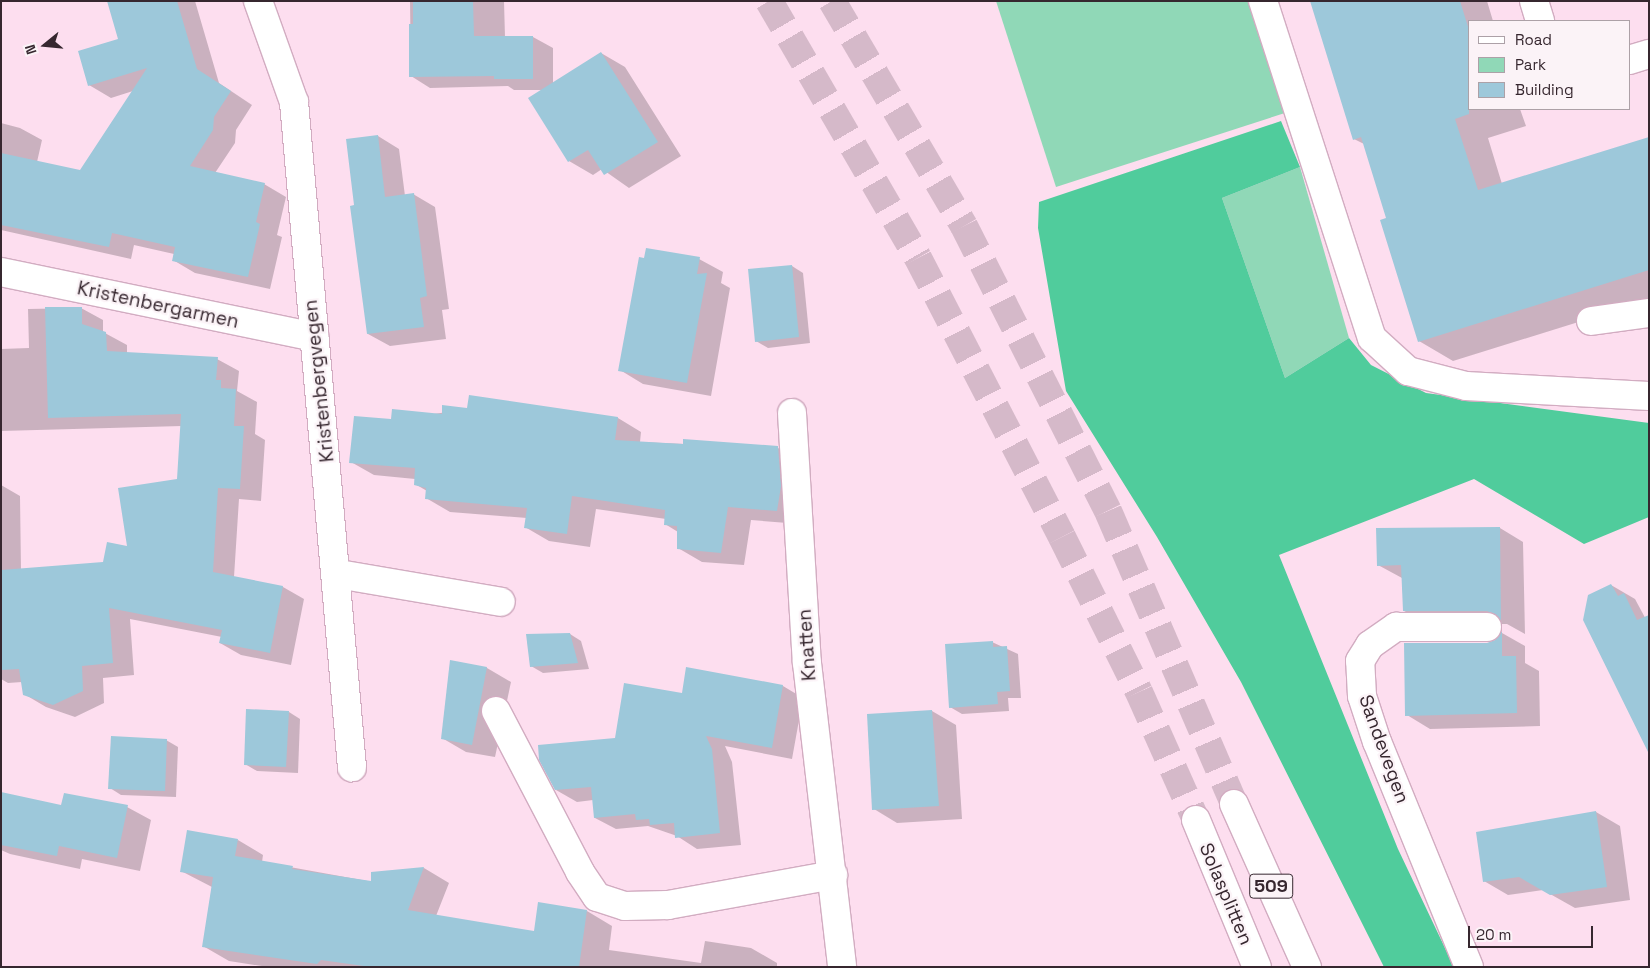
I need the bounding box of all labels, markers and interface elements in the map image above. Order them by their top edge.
north arrow [20,20,70,70]
legend [1468,20,1630,110]
text: Road [1515,30,1552,49]
text: N [21,42,41,57]
text: Park [1515,55,1546,74]
text: Building [1515,80,1574,99]
street label: Kristenbergarmen [75,277,241,333]
street label: Kristenbergvegen [299,299,339,463]
street label: Knatten [793,608,821,682]
street label: Sandevegen [1354,692,1414,806]
street label: Solasplitten [1194,840,1258,948]
road number: 509 [1248,870,1294,901]
scale bar [1470,916,1595,948]
text: 20 m [1476,925,1511,944]

